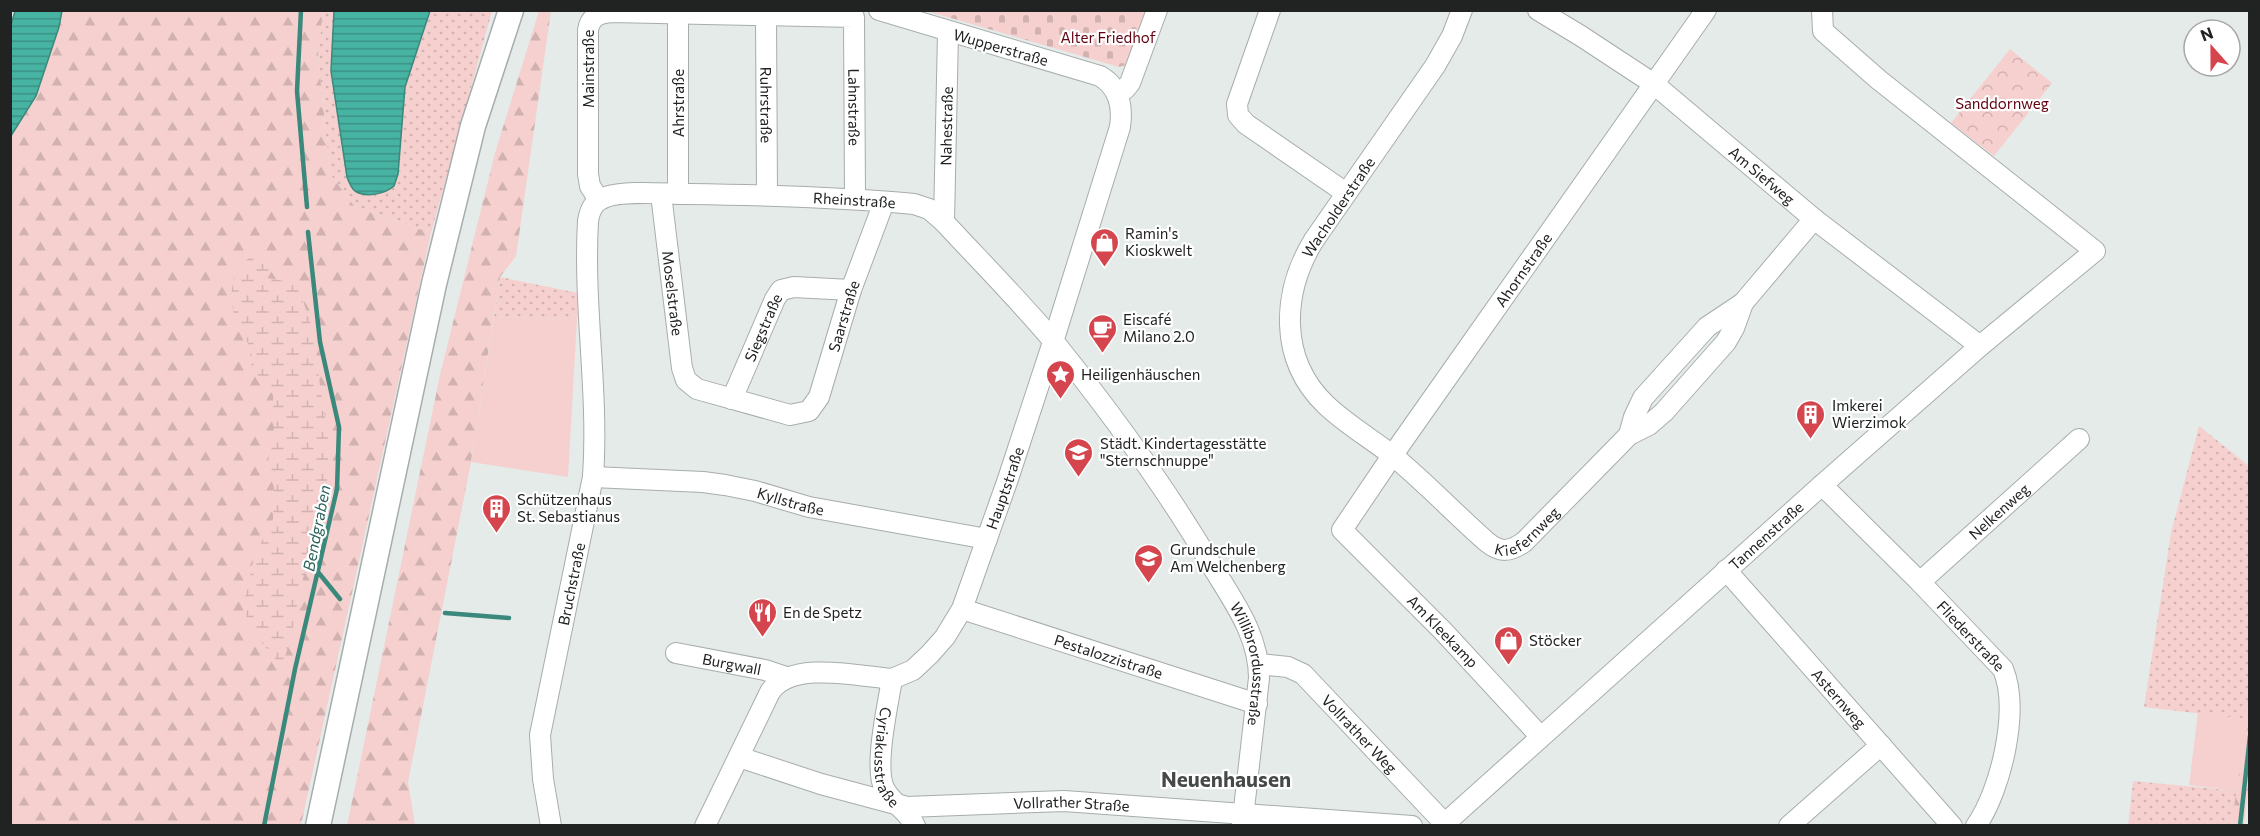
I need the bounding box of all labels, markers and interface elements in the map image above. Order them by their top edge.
north arrow [2182,18,2242,78]
text: N [2197,23,2215,45]
street label: Wupperstraße [951,25,1051,69]
park label: Alter Friedhof [1060,28,1156,46]
street label: Mainstraße [579,30,597,108]
street label: Ruhrstraße [757,67,776,143]
street label: Lahnstraße [845,68,864,146]
street label: Ahrstraße [669,69,687,137]
street label: Nahestraße [936,86,956,166]
park label: Sanddornweg [1955,94,2049,112]
street label: Am Siefweg [1725,142,1799,208]
street label: Wacholderstraße [1298,153,1378,261]
street label: Rheinstraße [813,188,896,211]
place label: Ramin's Kioskwelt [1125,224,1192,259]
shop icon: Ramin's Kioskwelt [1088,226,1120,268]
street label: Ahornstraße [1491,229,1555,310]
street label: Moselstraße [659,250,687,337]
street label: Saarstraße [824,277,863,354]
street label: Siegstraße [740,289,785,364]
place label: Eiscafé Milano 2.0 [1123,310,1195,345]
cafe icon: Eiscafé Milano 2.0 [1086,312,1118,354]
place icon: Heiligenhäuschen [1044,358,1076,400]
place label: Heiligenhäuschen [1081,365,1200,383]
place label: Imkerei Wierzimok [1832,396,1907,431]
building icon: Imkerei Wierzimok [1795,398,1827,440]
place label: Städt. Kindertagesstätte "Sternschnuppe" [1100,434,1266,469]
school or university icon: Städt. Kindertagesstätte "Sternschnuppe" [1063,436,1095,478]
street label: Hauptstraße [982,444,1027,532]
street label: Nelkenweg [1965,479,2033,543]
water label: Bendgraben [298,483,334,573]
street label: Kyllstraße [755,483,826,519]
place label: Schützenhaus St. Sebastianus [517,490,620,525]
building icon: Schützenhaus St. Sebastianus [480,492,512,534]
street label: Tannenstraße [1725,497,1807,573]
street label: Kiefernweg [1493,503,1563,559]
place label: Grundschule Am Welchenberg [1170,540,1286,575]
street label: Bruchstraße [554,541,588,627]
school or university icon: Grundschule Am Welchenberg [1133,542,1165,584]
street label: Am Kleekamp [1404,591,1482,671]
restaurant icon: En de Spetz [746,596,778,638]
street label: Fliederstraße [1934,597,2009,675]
street label: Willibrordusstraße [1227,599,1268,727]
place label: En de Spetz [783,603,862,621]
shop icon: Stöcker [1492,624,1524,666]
street label: Pestalozzistraße [1052,630,1165,682]
place label: Stöcker [1529,631,1582,649]
street label: Burgwall [701,649,763,678]
street label: Asternweg [1808,665,1870,732]
street label: Vollrather Weg [1318,691,1401,777]
street label: Cyriakusstraße [871,706,903,811]
district label: Neuenhausen [1161,766,1291,791]
street label: Vollrather Straße [1013,792,1130,815]

